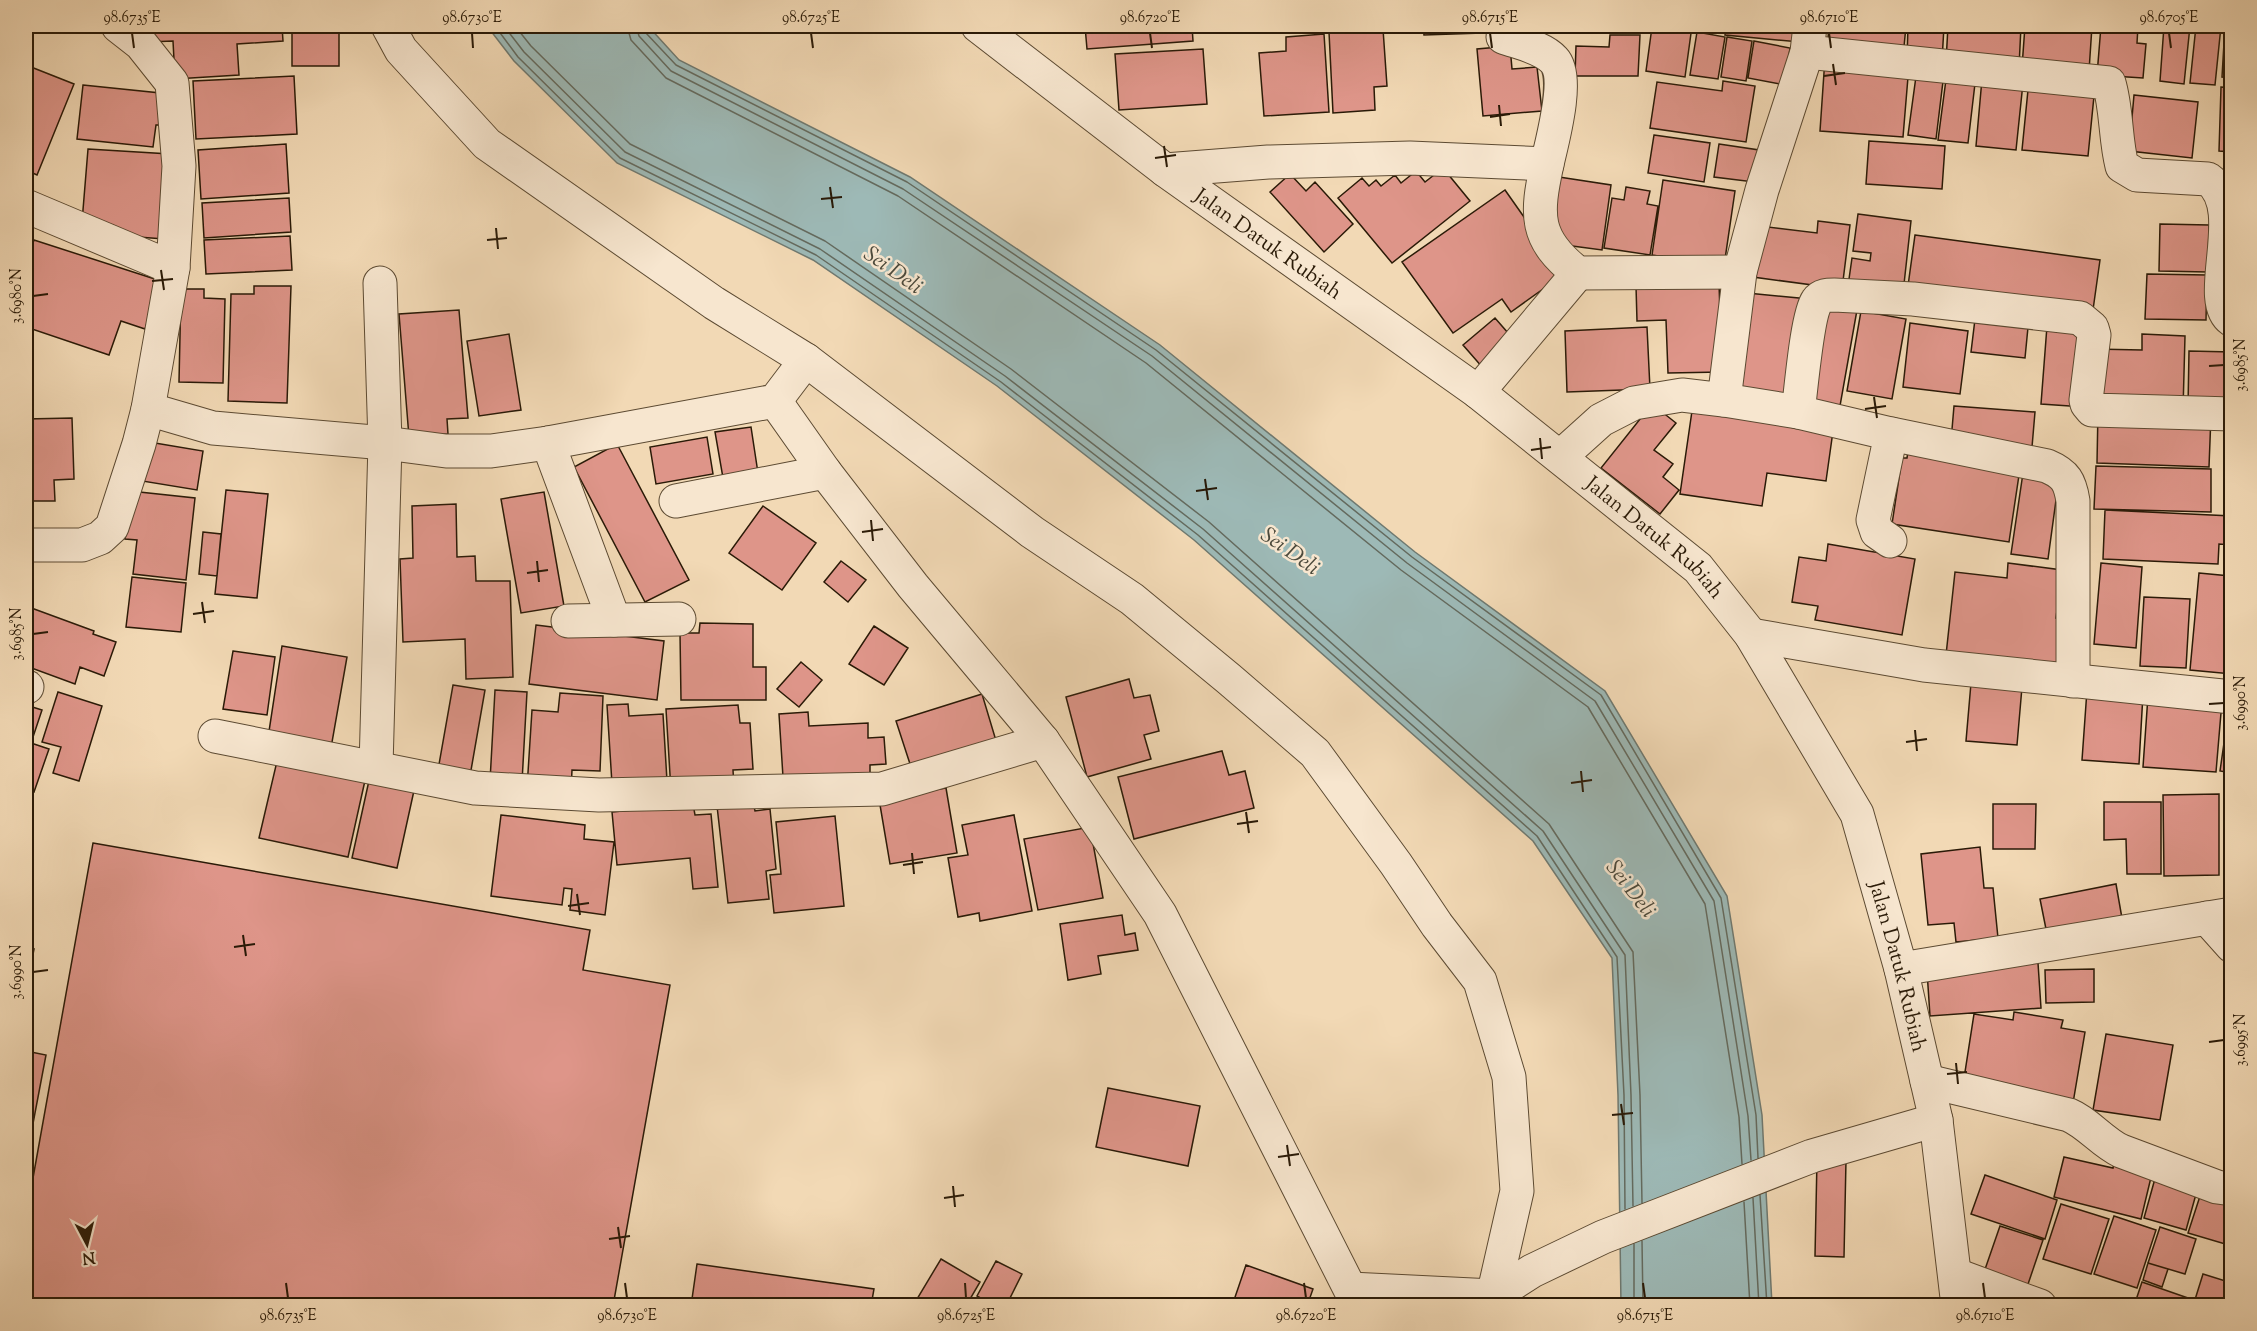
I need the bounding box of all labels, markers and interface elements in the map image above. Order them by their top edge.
text: 98.6735°E [103,8,161,29]
text: 98.6730°E [442,8,502,29]
text: 98.6725°E [782,8,840,29]
text: 98.6720°E [1120,8,1180,29]
text: 98.6715°E [1462,8,1518,29]
text: 98.6710°E [1800,8,1858,29]
text: 98.6705°E [2140,8,2198,29]
street label: Jalan Datuk Rubiah [1186,182,1348,308]
water label: Sei Deli [856,240,928,303]
text: 3.6980°N [7,268,28,324]
text: 3.6985°N [2231,339,2252,391]
street label: Jalan Datuk Rubiah [1577,470,1730,606]
water label: Sei Deli [1253,521,1325,584]
text: 3.6985°N [7,608,28,660]
text: 3.6990°N [2231,675,2252,731]
water label: Sei Deli [1597,854,1662,926]
street label: Jalan Datuk Rubiah [1860,877,1933,1055]
text: 3.6990°N [7,944,28,1000]
text: 3.6995°N [2231,1014,2252,1066]
north arrow [57,1214,117,1274]
text: N [81,1244,96,1269]
text: 98.6735°E [259,1306,317,1327]
text: 98.6730°E [597,1306,657,1327]
text: 98.6725°E [937,1306,995,1327]
text: 98.6720°E [1276,1306,1336,1327]
text: 98.6715°E [1617,1306,1673,1327]
text: 98.6710°E [1956,1306,2014,1327]

